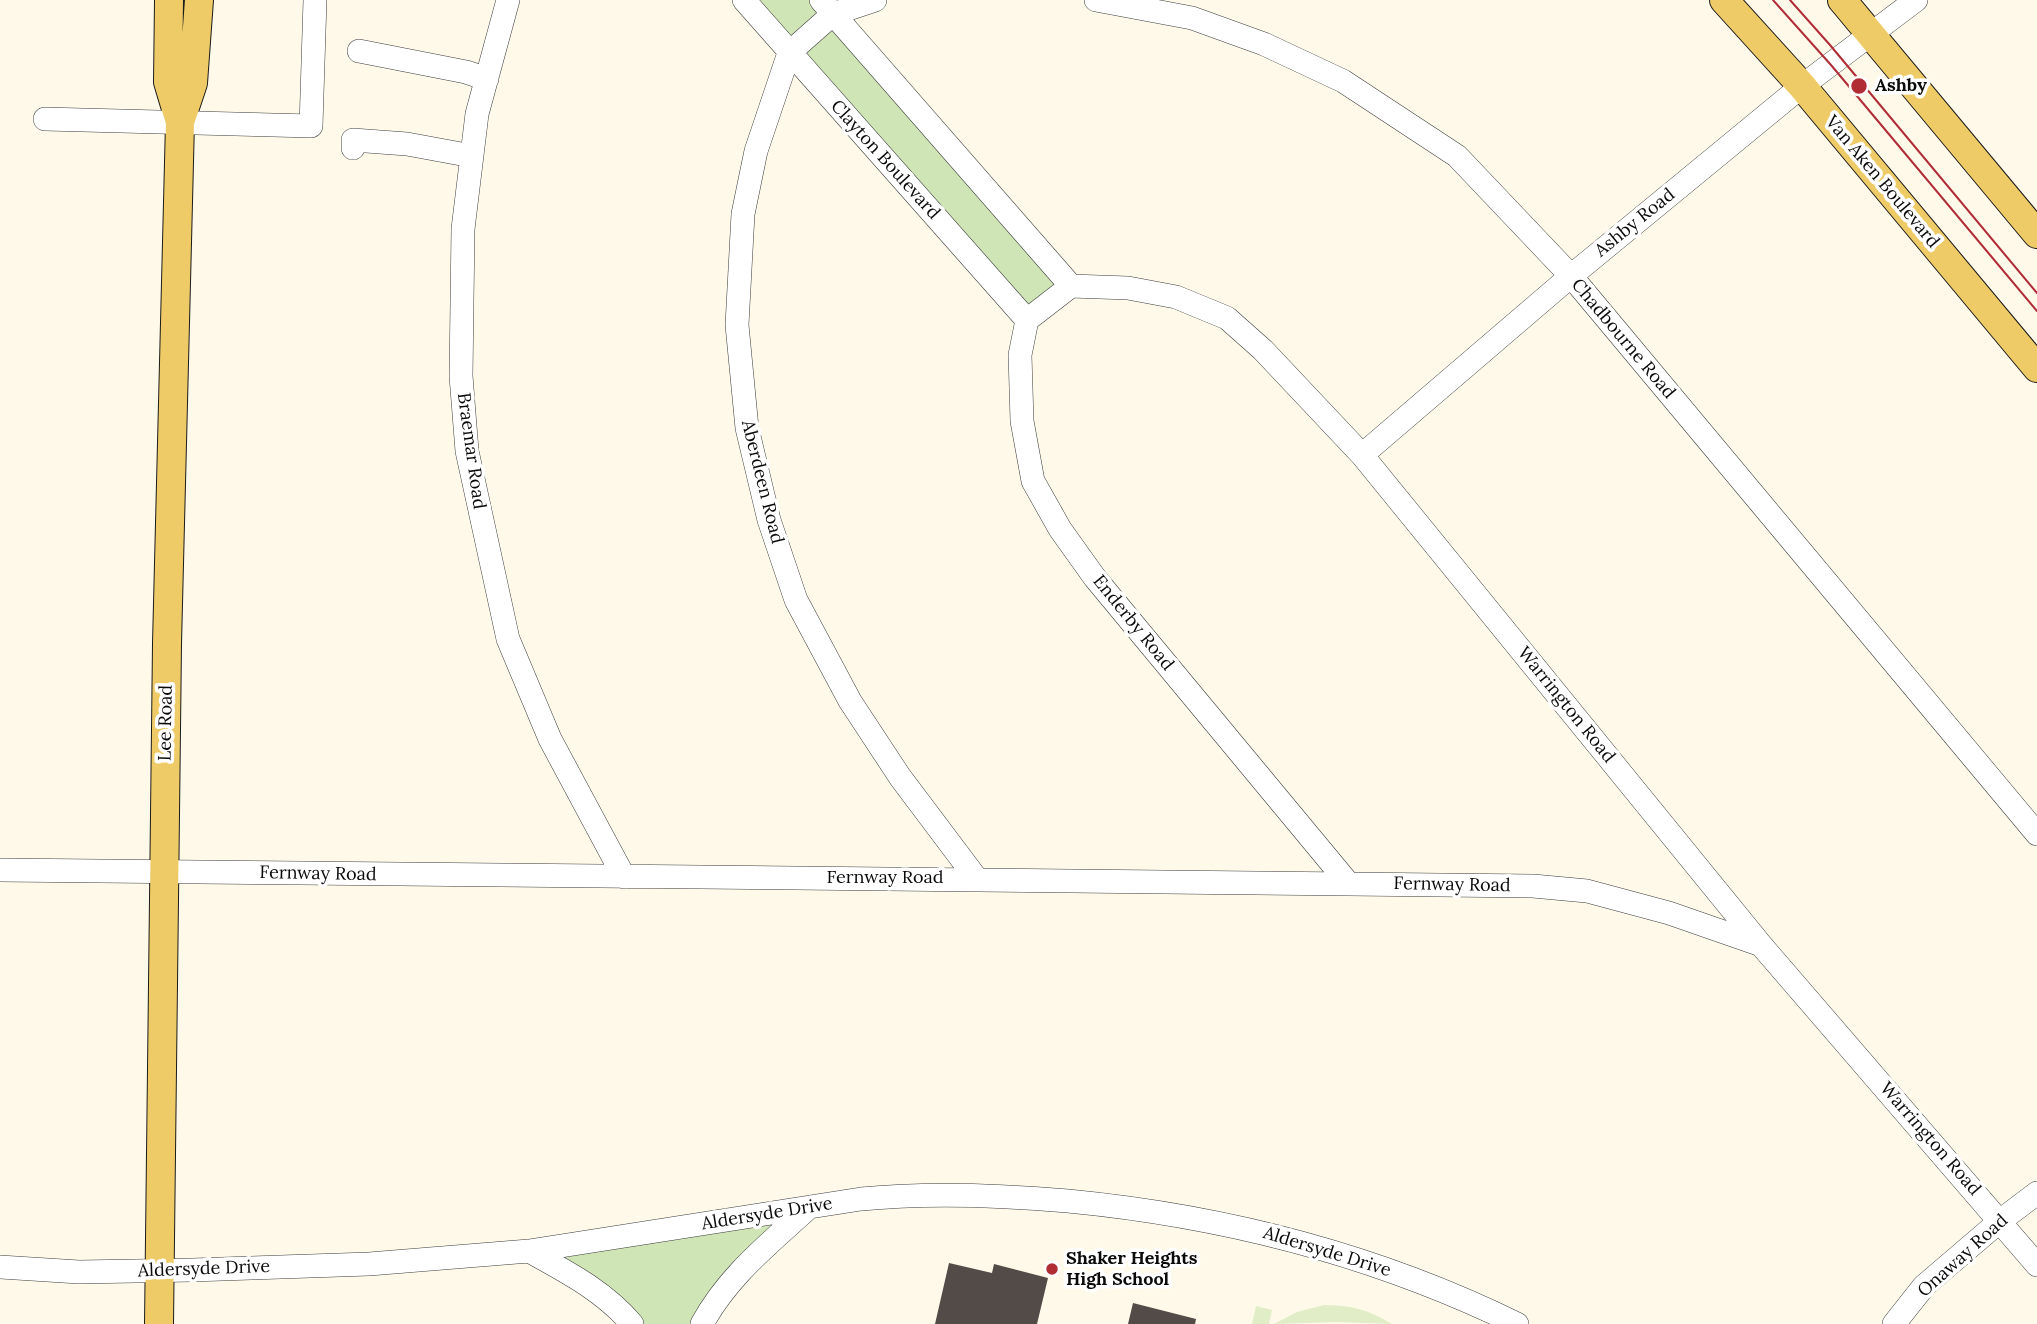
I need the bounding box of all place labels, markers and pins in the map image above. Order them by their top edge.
place label: Ashby [1875,75,1927,97]
marker: Ashby [1849,76,1869,96]
place label: Shaker Heights High School [1066,1248,1197,1290]
marker: Shaker Heights High School [1044,1261,1060,1277]

